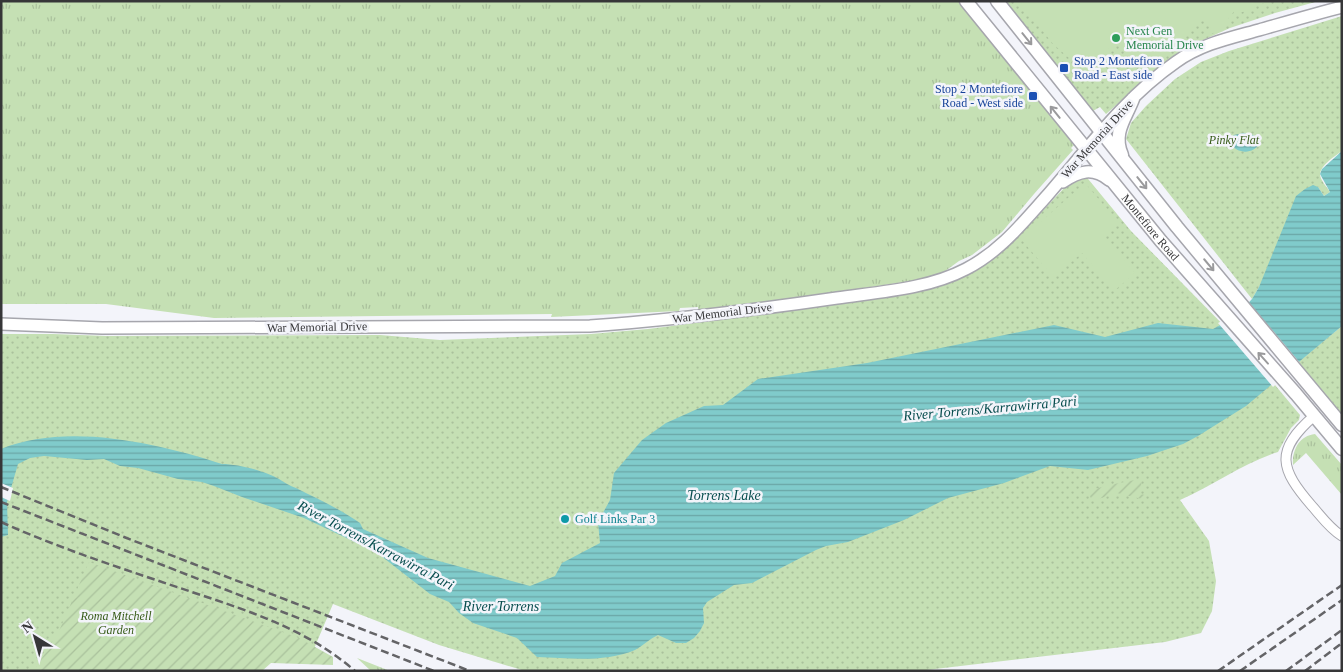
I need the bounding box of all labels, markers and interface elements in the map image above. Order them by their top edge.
place label: Next Gen Memorial Drive [1126,24,1204,52]
one-way arrow [1022,32,1032,46]
marker: Next Gen Memorial Drive [1110,32,1122,44]
place label: Stop 2 Montefiore Road - East side [1074,54,1162,82]
marker: Stop 2 Montefiore Road - East side [1058,62,1070,74]
place label: Stop 2 Montefiore Road - West side [935,82,1023,110]
marker: Stop 2 Montefiore Road - West side [1027,90,1039,102]
street label: War Memorial Drive [1058,97,1136,181]
one-way arrow [1050,105,1061,118]
park label: Pinky Flat [1208,133,1260,147]
one-way arrow [1137,176,1148,189]
street label: Montefiore Road [1119,191,1182,264]
one-way arrow [1203,258,1214,271]
street label: War Memorial Drive [671,300,773,326]
street label: War Memorial Drive [267,319,367,335]
one-way arrow [1257,351,1269,364]
water label: River Torrens/Karrawirra Pari [902,393,1077,424]
water label: Torrens Lake [687,488,761,503]
water label: River Torrens/Karrawirra Pari [295,498,456,593]
place label: Golf Links Par 3 [575,512,655,526]
marker: Golf Links Par 3 [559,513,571,525]
water label: River Torrens [462,599,540,614]
park label: Roma Mitchell Garden [80,609,152,637]
north arrow [10,612,60,662]
text: N [19,618,36,636]

